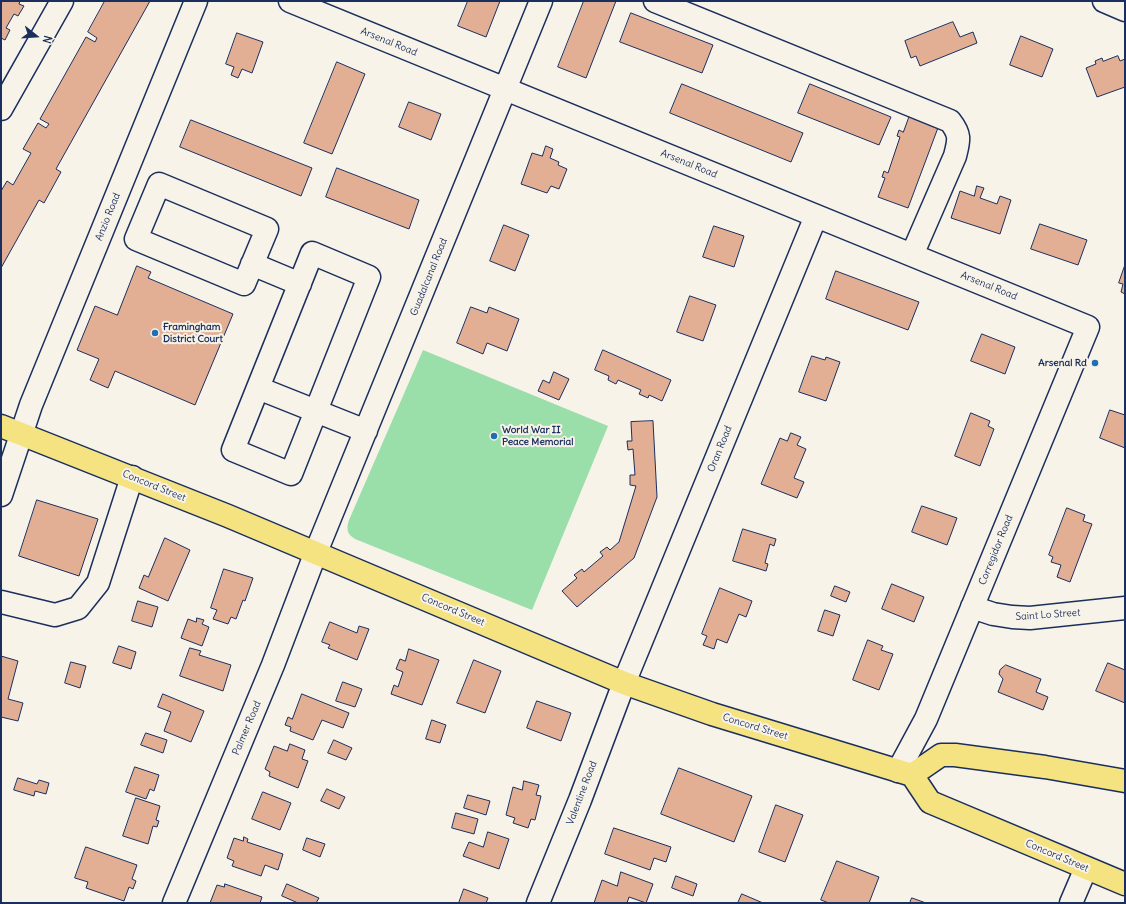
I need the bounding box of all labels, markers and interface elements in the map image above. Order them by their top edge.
north arrow [16,16,56,56]
street label: Arsenal Road [359,25,419,59]
text: N [40,34,55,45]
street label: Arsenal Road [659,147,719,181]
street label: Anzio Road [93,191,123,243]
street label: Guadalcanal Road [408,236,450,318]
street label: Arsenal Road [959,269,1019,303]
place label: Framingham District Court [163,321,223,344]
marker: Framingham District Court [150,328,160,338]
place label: Arsenal Rd [1038,357,1087,369]
marker: Arsenal Rd [1090,358,1100,368]
place label: World War II Peace Memorial [502,424,573,448]
street label: Oran Road [705,424,735,474]
marker: World War II Peace Memorial [489,431,499,441]
street label: Concord Street [120,468,188,504]
street label: Corregidor Road [976,513,1016,587]
street label: Concord Street [420,591,486,629]
street label: Saint Lo Street [1015,607,1081,623]
street label: Palmer Road [230,699,264,757]
street label: Concord Street [721,711,789,743]
street label: Valentine Road [564,759,600,827]
street label: Concord Street [1024,837,1090,875]

